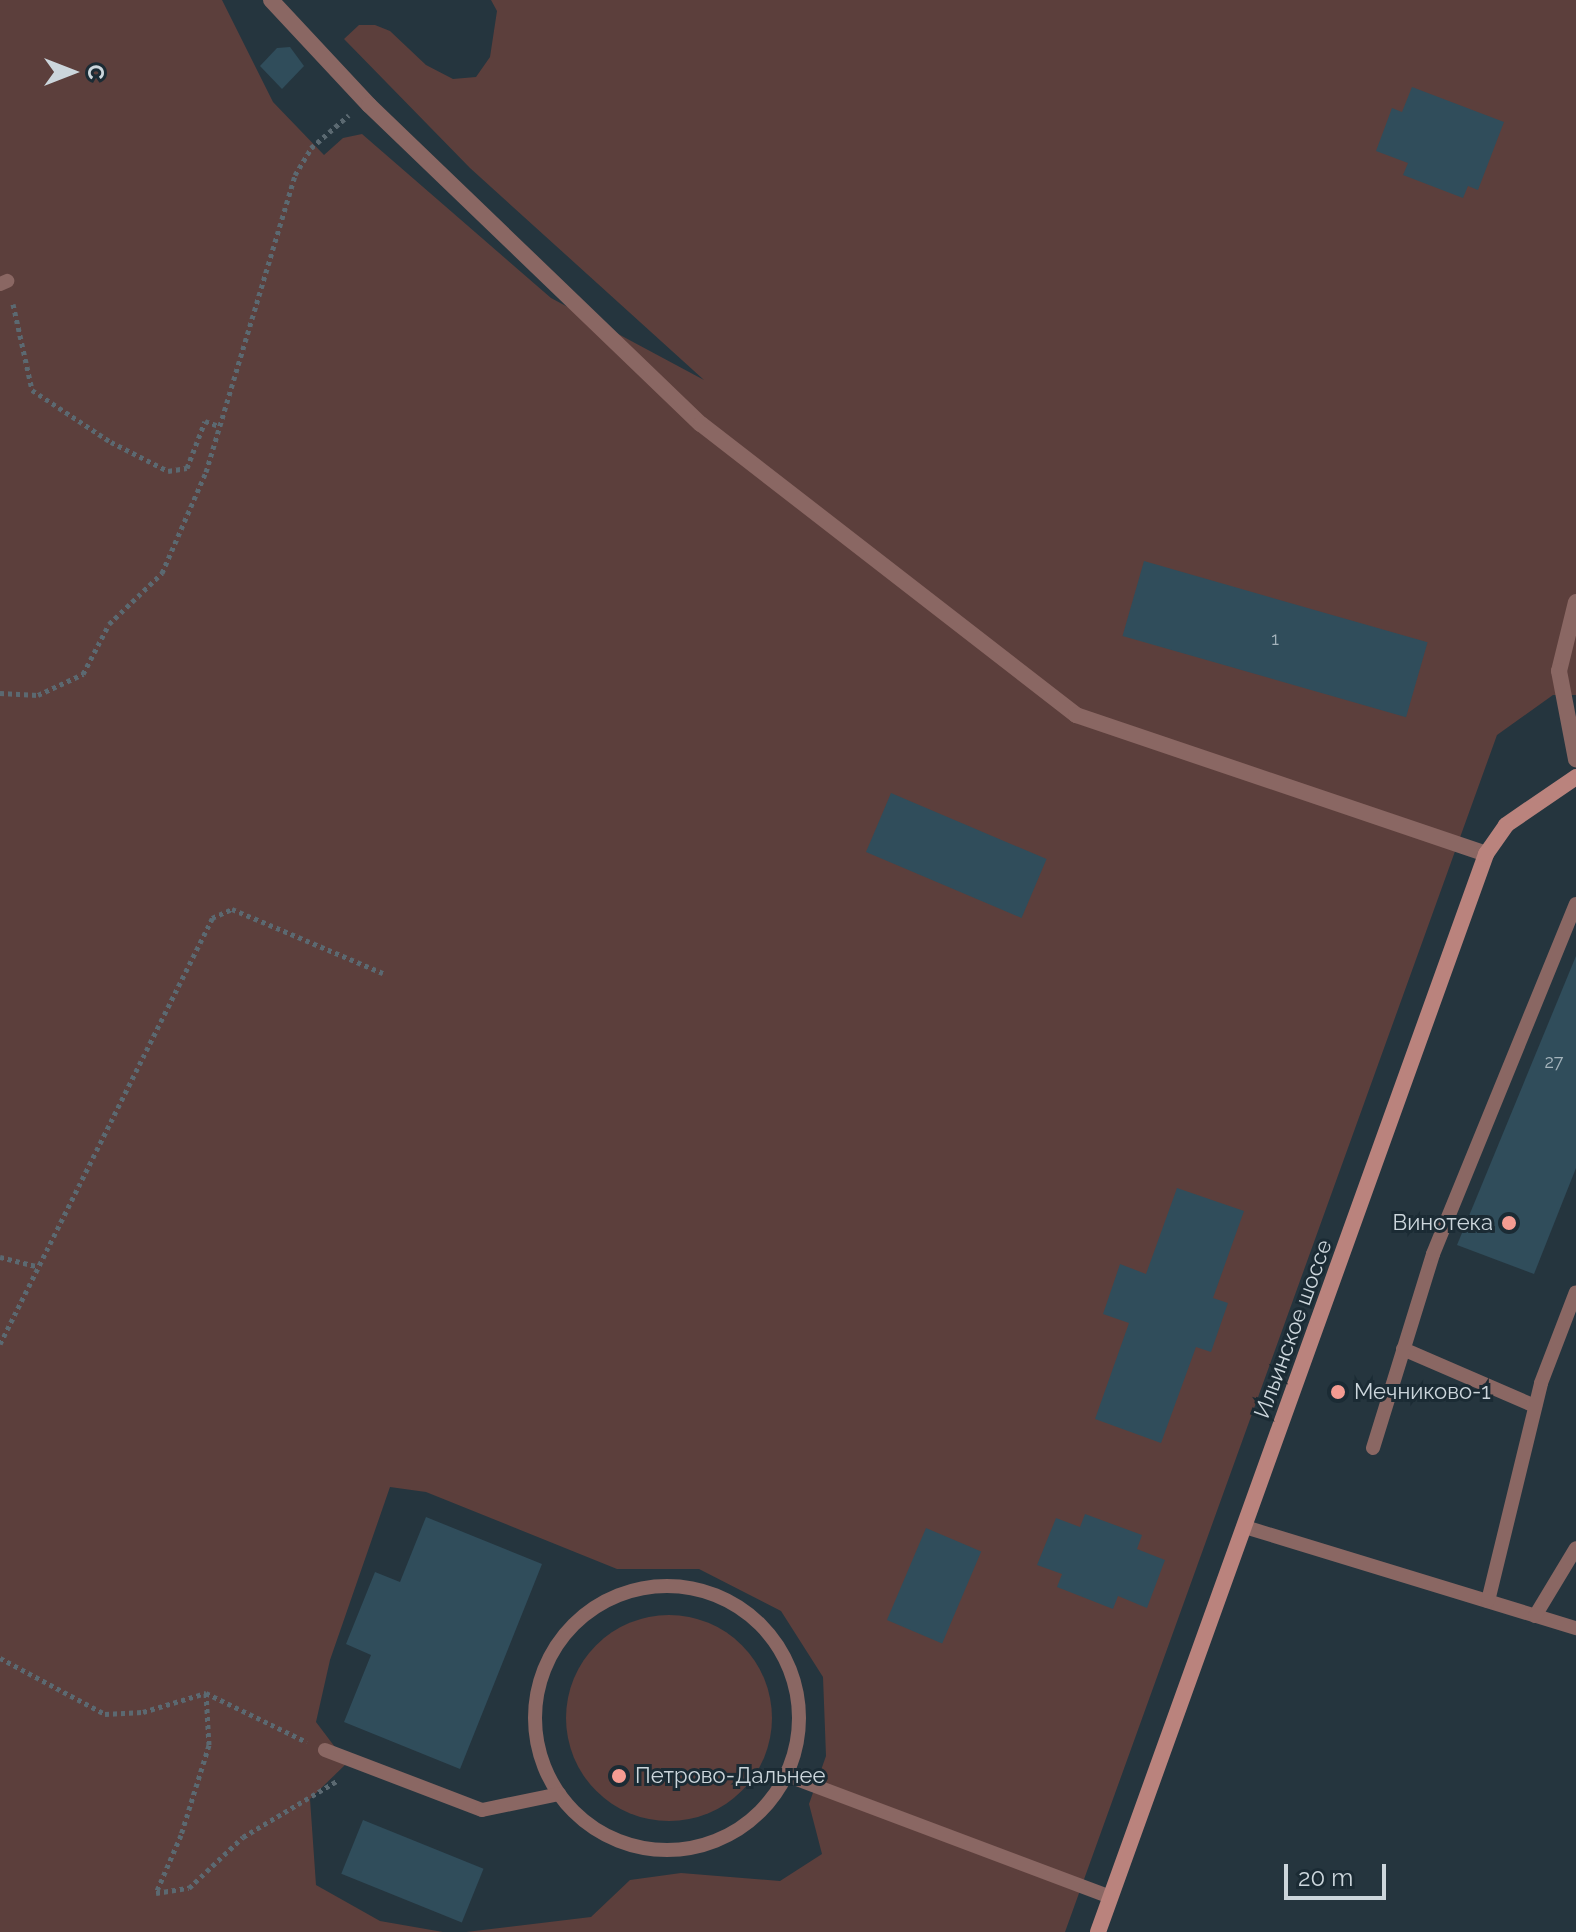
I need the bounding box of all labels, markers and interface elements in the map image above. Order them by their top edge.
north arrow [32,32,112,112]
text: С [83,64,109,80]
house number: 1 [1271,628,1279,650]
house number: 27 [1544,1051,1564,1073]
place label: Винотека [1393,1210,1493,1236]
marker: Винотека [1500,1214,1518,1232]
street label: Ильинское шоссе [1248,1236,1338,1422]
place label: Мечниково-1 [1354,1379,1491,1405]
marker: Мечниково-1 [1329,1383,1347,1401]
place label: Петрово-Дальнее [635,1763,825,1789]
marker: Петрово-Дальнее [610,1767,628,1785]
scale bar [1288,1848,1390,1898]
text: 20 m [1298,1863,1353,1892]

